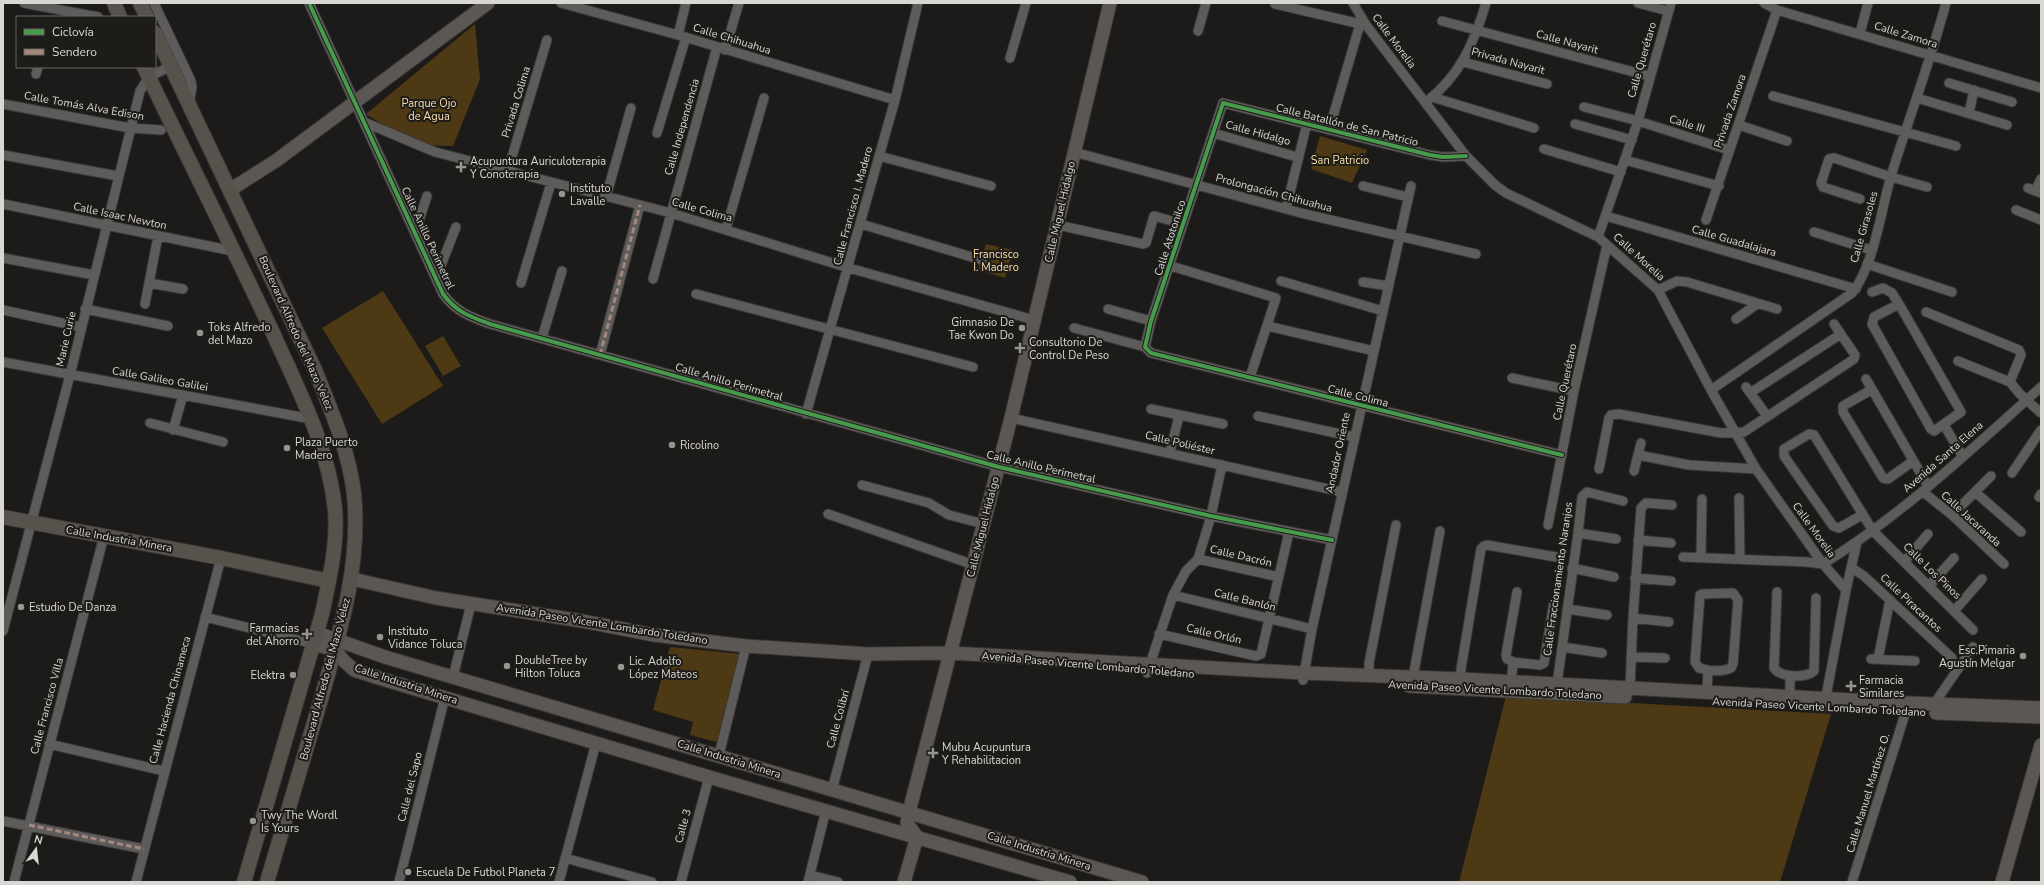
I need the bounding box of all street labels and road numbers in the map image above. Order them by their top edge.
street label: Calle Morelia [1368,10,1420,72]
street label: Calle Zamora [1872,18,1940,52]
street label: Calle Chihuahua [691,20,773,58]
street label: Calle Querétaro [1624,20,1660,100]
street label: Calle Nayarit [1534,26,1600,58]
street label: Privada Nayarit [1470,44,1547,78]
street label: Privada Colima [498,64,534,140]
street label: Privada Zamora [1710,72,1750,150]
street label: Calle Independencia [661,77,703,177]
street label: Calle Tomás Alva Edison [23,88,145,124]
street label: Calle Batallón de San Patricio [1274,100,1420,150]
street label: Calle III [1667,111,1707,137]
street label: Calle Hidalgo [1224,117,1292,149]
street label: Calle Francisco I. Madero [830,145,876,267]
street label: Calle Miguel Hidalgo [1041,160,1079,264]
street label: Prolongación Chihuahua [1214,170,1334,216]
street label: Calle Anillo Perimetral [398,184,459,292]
street label: Calle Girasoles [1847,189,1881,265]
street label: Calle Colima [670,194,734,226]
street label: Calle Atotonilco [1151,198,1189,278]
street label: Calle Isaac Newton [72,199,168,233]
street label: Calle Guadalajara [1690,222,1778,260]
street label: Calle Morelia [1610,230,1668,284]
street label: Boulevard Alfredo del Mazo Velez [255,253,337,413]
street label: Marie Curie [52,310,80,368]
street label: Calle Querétaro [1550,342,1580,422]
street label: Calle Anillo Perimetral [673,359,785,405]
street label: Calle Galileo Galilei [111,363,209,395]
street label: Calle Colima [1326,381,1390,411]
street label: Andador Oriente [1322,411,1354,495]
street label: Avenida Santa Elena [1900,418,1987,496]
street label: Calle Poliéster [1143,428,1217,458]
street label: Calle Anillo Perimetral [985,447,1098,487]
street label: Calle Miguel Hidalgo [963,475,1003,579]
street label: Calle Jacaranda [1937,488,2005,550]
street label: Calle Morelia [1789,499,1839,561]
street label: Calle Fraccionamiento Naranjos [1540,501,1576,657]
street label: Calle Industria Minera [65,522,174,556]
street label: Calle Los Pinos [1900,539,1964,603]
street label: Calle Dacrón [1208,542,1274,570]
street label: Calle Piracantos [1877,570,1945,636]
street label: Calle Banlón [1212,585,1278,615]
street label: Boulevard Alfredo del Mazo Velez [296,596,354,762]
street label: Avenida Paseo Vicente Lombardo Toledano [495,600,709,648]
street label: Calle Orlón [1185,620,1243,648]
street label: Calle Hacienda Chinameca [146,634,194,766]
street label: Avenida Paseo Vicente Lombardo Toledano [981,648,1195,682]
street label: Calle Francisco Villa [27,656,67,756]
street label: Calle Industria Minera [352,660,460,708]
street label: Avenida Paseo Vicente Lombardo Toledano [1388,677,1602,703]
street label: Calle Colibrí [823,687,853,750]
street label: Avenida Paseo Vicente Lombardo Toledano [1712,694,1926,720]
street label: Calle Manuel Martínez O. [1843,731,1893,855]
street label: Calle Industria Minera [675,736,783,782]
street label: Calle del Sapo [394,750,426,824]
street label: Calle 3 [671,807,695,845]
street label: Calle Industria Minera [985,828,1093,874]

